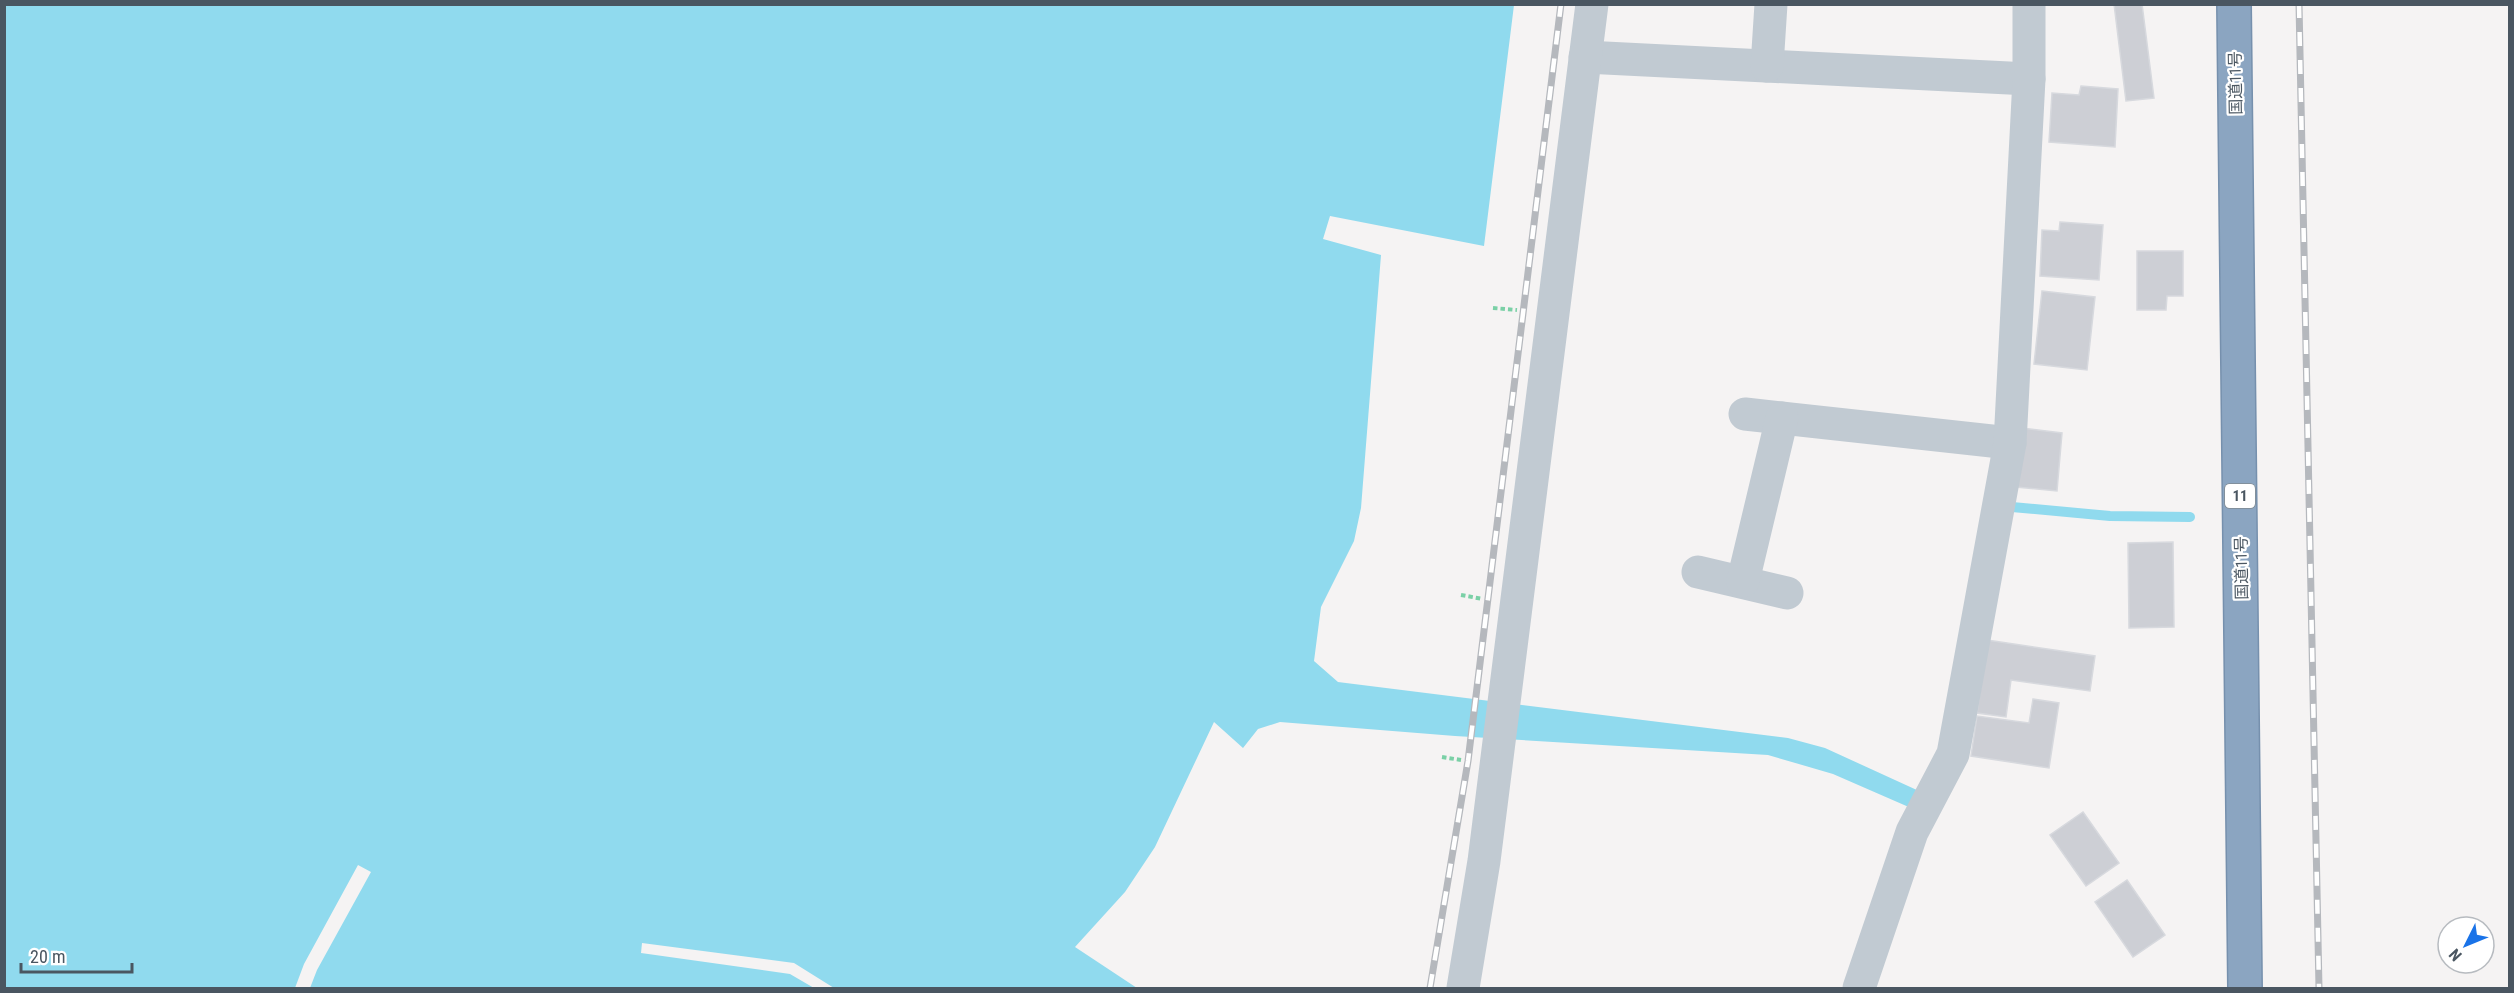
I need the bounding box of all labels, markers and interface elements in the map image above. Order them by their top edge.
street label: 国道11号 [2225,51,2246,115]
road number: 11 [2225,484,2255,508]
street label: 国道11号 [2231,536,2252,600]
north arrow [2436,915,2496,975]
scale bar [21,936,132,974]
text: N [2445,945,2466,965]
text: 20 m [30,946,65,967]

